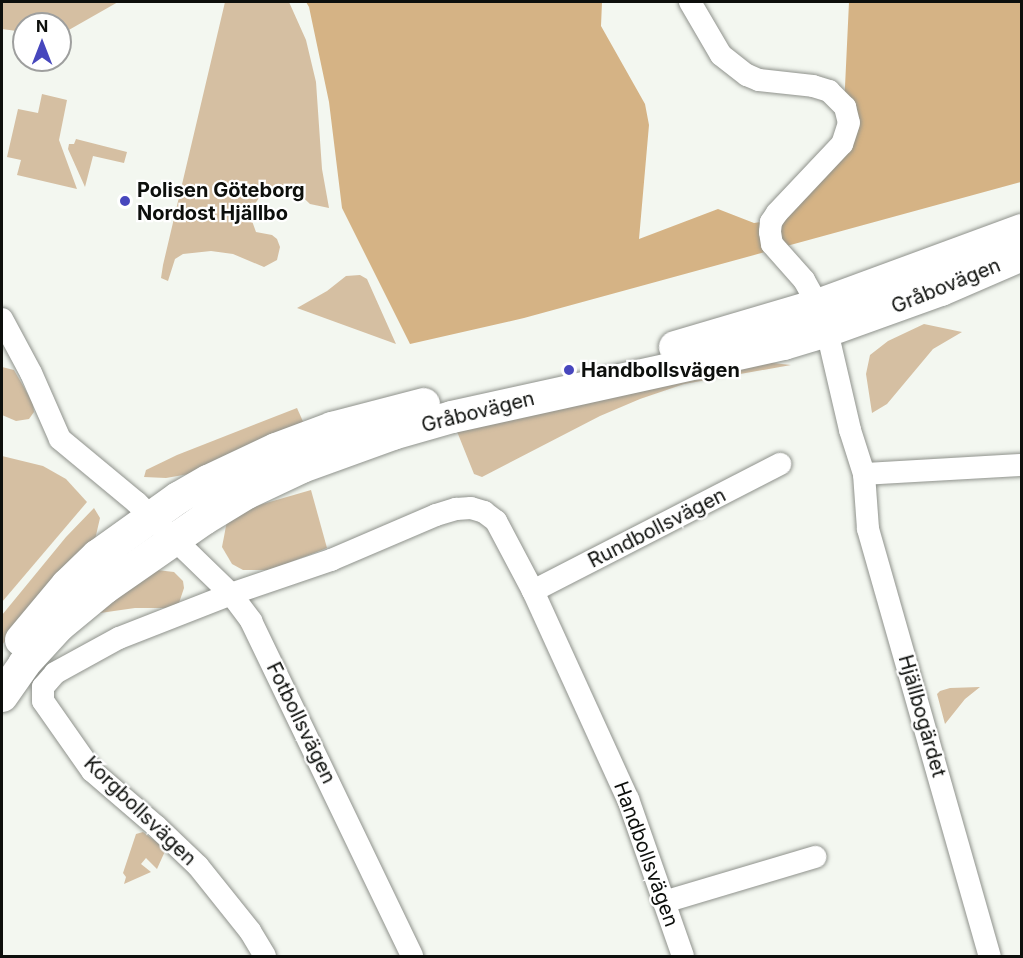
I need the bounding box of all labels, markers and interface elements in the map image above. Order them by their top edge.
north arrow [12,12,72,72]
text: N [36,16,48,36]
place label: Polisen Göteborg Nordost Hjällbo [137,178,305,225]
marker: Polisen Göteborg Nordost Hjällbo [118,194,132,208]
street label: Gråbovägen [888,253,1004,319]
place label: Handbollsvägen [581,358,740,382]
marker: Handbollsvägen [562,363,576,377]
street label: Gråbovägen [419,386,537,438]
street label: Rundbollsvägen [584,483,730,573]
street label: Hjällbogärdet [893,652,951,780]
street label: Fotbollsvägen [261,658,341,788]
street label: Korgbollsvägen [79,751,201,871]
street label: Handbollsvägen [609,778,683,930]

